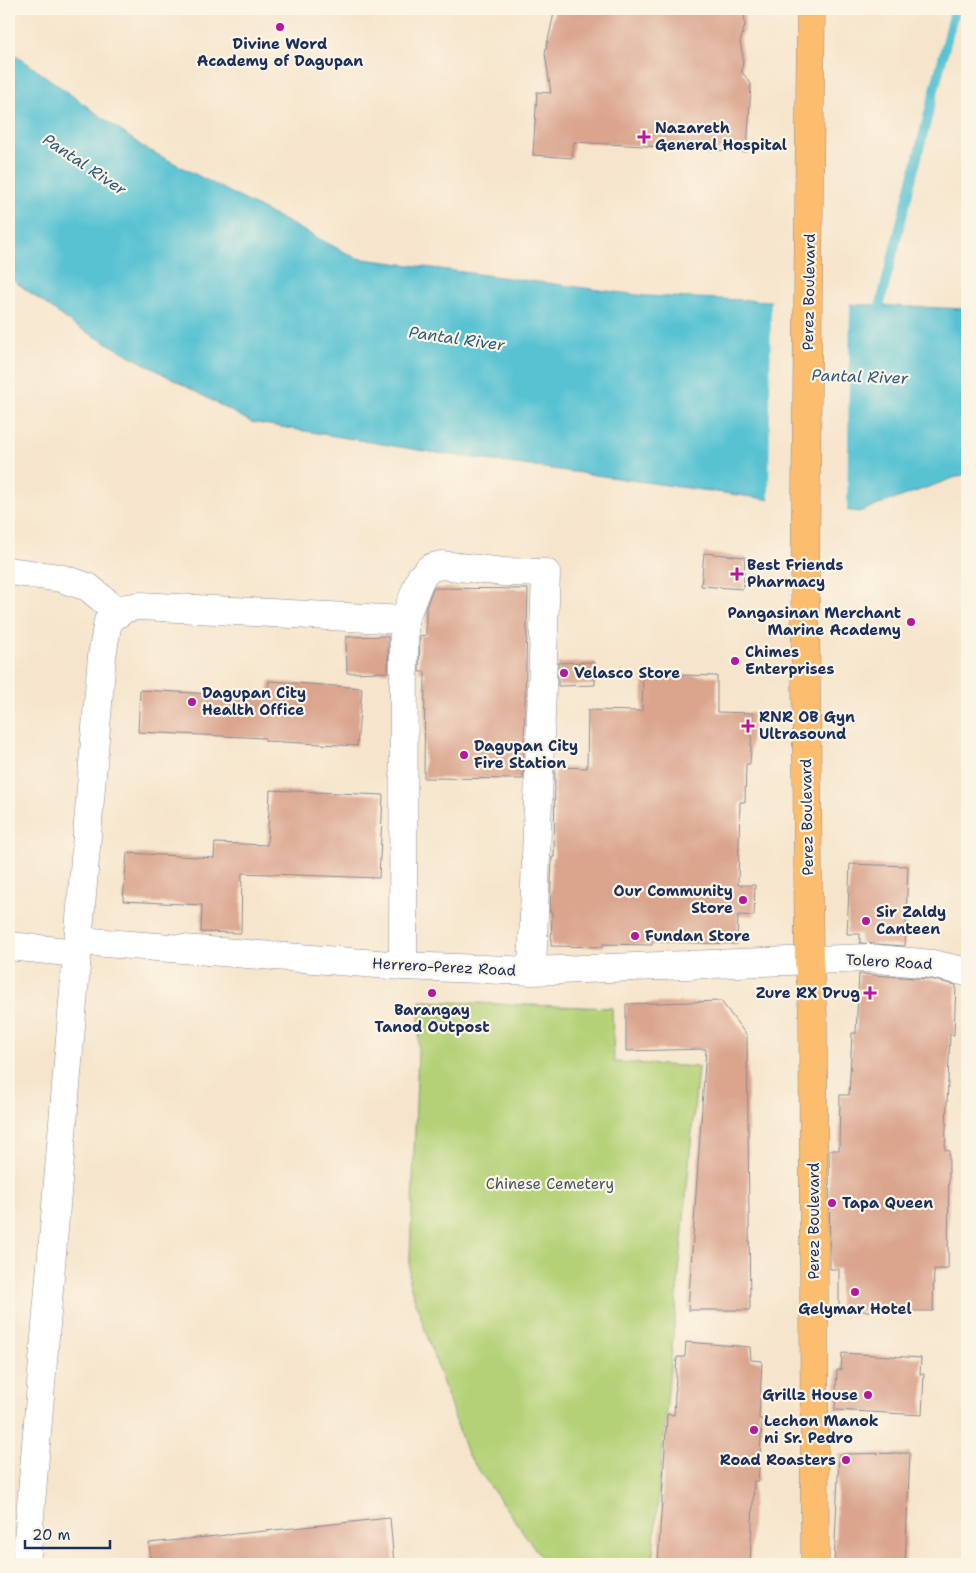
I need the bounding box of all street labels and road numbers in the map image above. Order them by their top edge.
street label: Perez Boulevard [798,233,820,351]
street label: Perez Boulevard [796,758,818,876]
street label: Tolero Road [845,950,934,974]
street label: Herrero-Perez Road [372,953,517,981]
street label: Perez Boulevard [804,1162,824,1280]

